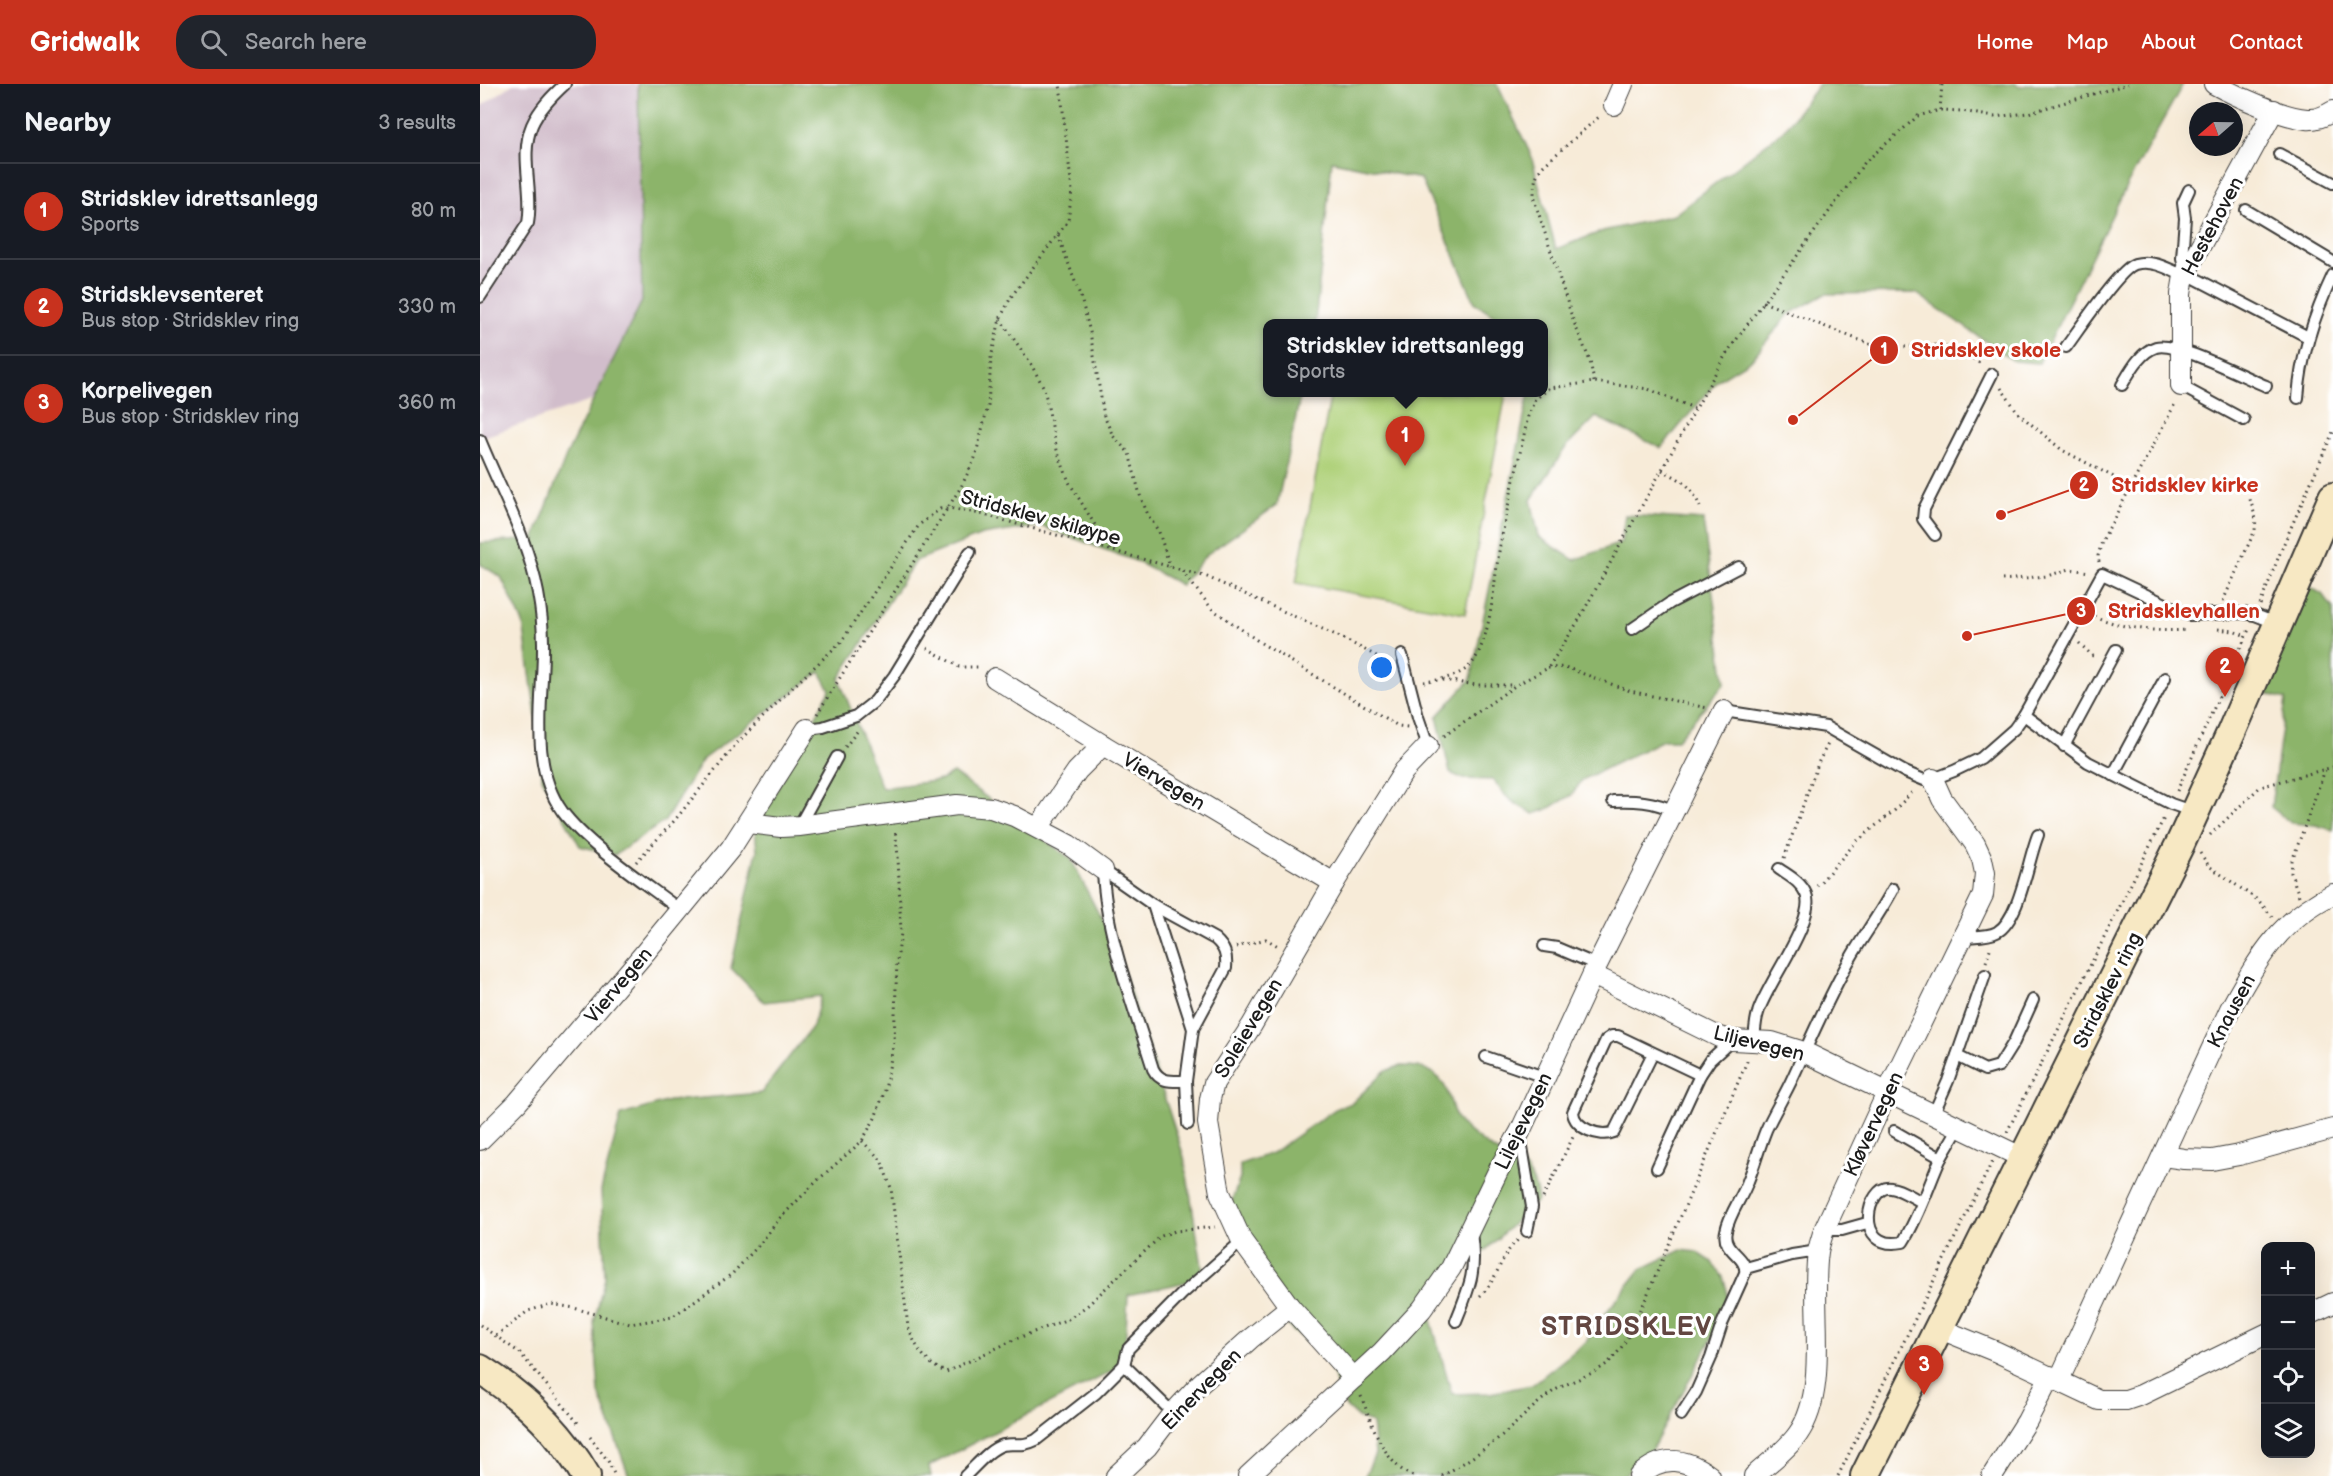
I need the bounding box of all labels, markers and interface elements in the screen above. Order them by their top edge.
search box [176,15,596,69]
text: Gridwalk [30,26,140,59]
icon: search [197,26,230,59]
text: Search here [245,29,367,56]
text: Home [1976,30,2033,55]
text: Map [2066,30,2108,55]
text: About [2141,30,2196,55]
text: Contact [2229,30,2303,55]
north arrow [2189,102,2243,156]
text: Nearby [24,108,111,139]
text: 3 results [378,111,456,135]
street label: Hestehoven [2177,173,2249,280]
text: Stridsklev idrettsanlegg [81,186,318,213]
text: 1 [39,199,48,223]
text: 80 m [411,199,456,223]
text: Sports [81,213,139,237]
text: Stridsklevsenteret [81,282,263,309]
text: 2 [38,295,49,319]
text: 330 m [398,295,456,319]
text: Bus stop · Stridsklev ring [81,309,299,333]
popup [1263,319,1548,397]
callout: Stridsklev skole [1869,330,2073,369]
text: Stridsklev idrettsanlegg [1287,333,1524,360]
text: Stridsklev skole [1911,338,2061,363]
text: 1 [1880,340,1888,361]
text: Sports [1287,360,1345,384]
text: Korpelivegen [81,378,213,405]
text: 3 [38,391,49,415]
text: 360 m [398,391,456,415]
text: Bus stop · Stridsklev ring [81,405,299,429]
pin: 1 [1386,416,1424,466]
callout: Stridsklev kirke [2069,465,2270,504]
text: Stridsklev kirke [2111,473,2259,498]
text: 2 [2079,475,2090,496]
street label: Stridsklev skiløype [958,485,1123,551]
callout: Stridsklevhallen [2066,592,2272,631]
text: Stridsklevhallen [2108,599,2260,624]
text: 3 [2076,601,2086,622]
pin: 2 [2206,648,2244,697]
your location [1367,653,1396,682]
street label: Viervegen [1118,748,1209,816]
street label: Stridsklev ring [2068,928,2147,1053]
street label: Viervegen [580,943,658,1029]
street label: Knausen [2203,971,2261,1052]
street label: Soleievegen [1210,974,1288,1083]
street label: Liljevegen [1711,1021,1807,1067]
street label: Kløvervegen [1839,1068,1909,1181]
street label: Lilejevegen [1490,1069,1558,1174]
map controls [2261,1242,2315,1458]
button: + [2261,1242,2315,1296]
button: − [2261,1296,2315,1350]
district label: STRIDSKLEV [1541,1312,1713,1343]
street label: Einervegen [1157,1344,1247,1436]
pin: 3 [1904,1346,1944,1395]
button: locate [2261,1350,2315,1404]
button: layers [2261,1404,2315,1458]

